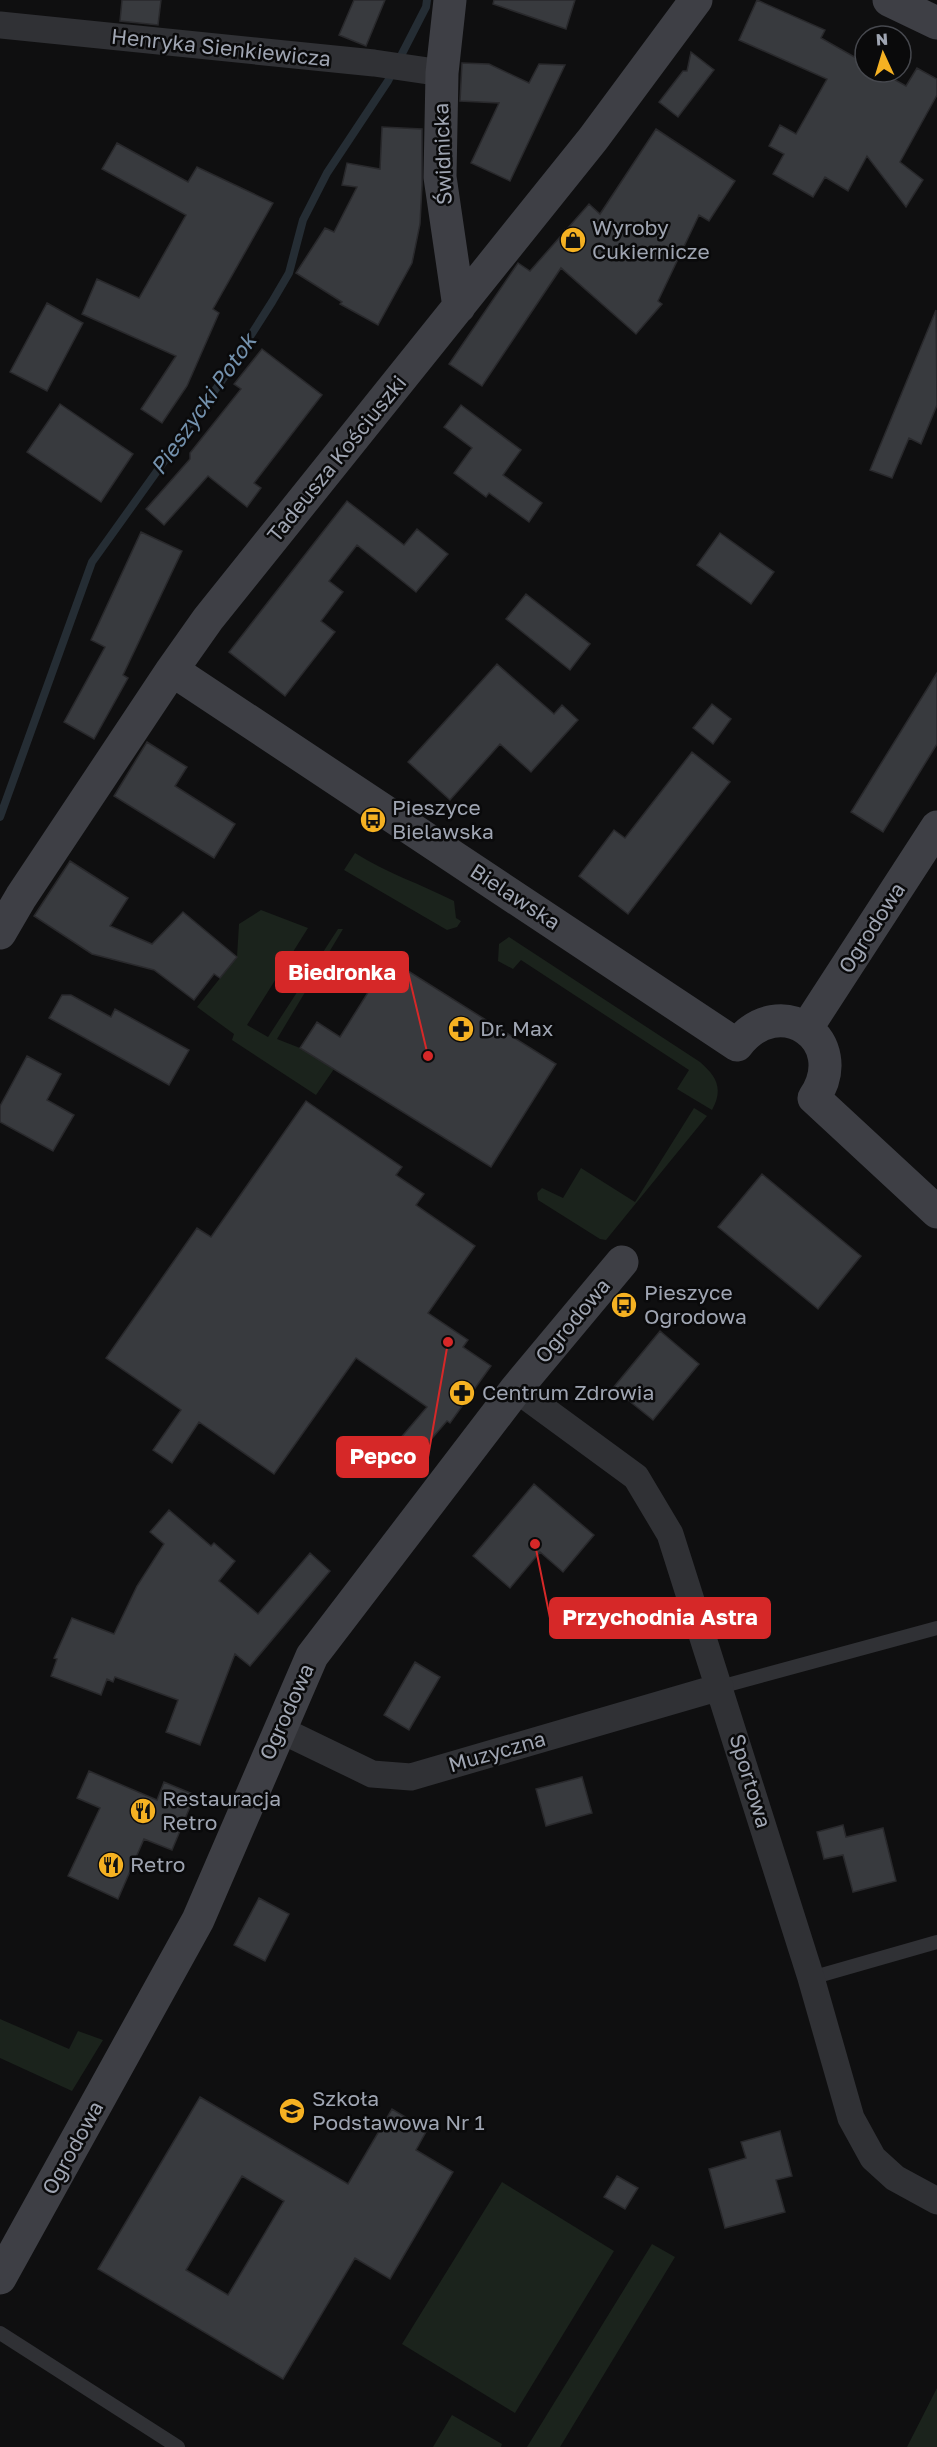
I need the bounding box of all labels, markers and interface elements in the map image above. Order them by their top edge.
street label: Henryka Sienkiewicza [110,23,332,71]
north arrow [853,24,913,84]
text: N [875,29,889,49]
street label: Świdnicka [427,102,457,206]
place label: Wyroby Cukiernicze [592,214,710,264]
shop icon: Wyroby Cukiernicze [558,225,588,255]
water label: Pieszycki Potok [144,326,263,479]
street label: Tadeusza Kościuszki [261,370,411,547]
place label: Pieszyce Bielawska [392,794,494,844]
bus stop icon: Pieszyce Bielawska [358,805,388,835]
street label: Bielawska [466,858,565,935]
street label: Ogrodowa [832,877,910,978]
callout: Biedronka [276,952,408,992]
text: Biedronka [288,958,396,985]
pharmacy icon: Dr. Max [446,1014,476,1044]
place label: Dr. Max [480,1015,554,1041]
street label: Ogrodowa [529,1273,615,1368]
place label: Pieszyce Ogrodowa [644,1279,747,1329]
bus stop icon: Pieszyce Ogrodowa [609,1290,639,1320]
pharmacy icon: Centrum Zdrowia [447,1378,477,1408]
place label: Centrum Zdrowia [482,1379,654,1405]
callout: Pepco [337,1437,428,1477]
text: Pepco [350,1442,416,1469]
callout: Przychodnia Astra [550,1598,770,1638]
text: Przychodnia Astra [562,1603,758,1630]
street label: Ogrodowa [253,1659,319,1764]
street label: Muzyczna [445,1725,548,1777]
street label: Sportowa [724,1731,778,1831]
place label: Restauracja Retro [162,1785,281,1835]
restaurant icon: Restauracja Retro [128,1796,158,1826]
restaurant icon: Retro [96,1850,126,1880]
place label: Retro [130,1851,185,1877]
place label: Szkoła Podstawowa Nr 1 [312,2085,485,2135]
street label: Ogrodowa [36,2096,108,2199]
school or university icon: Szkoła Podstawowa Nr 1 [277,2096,307,2126]

